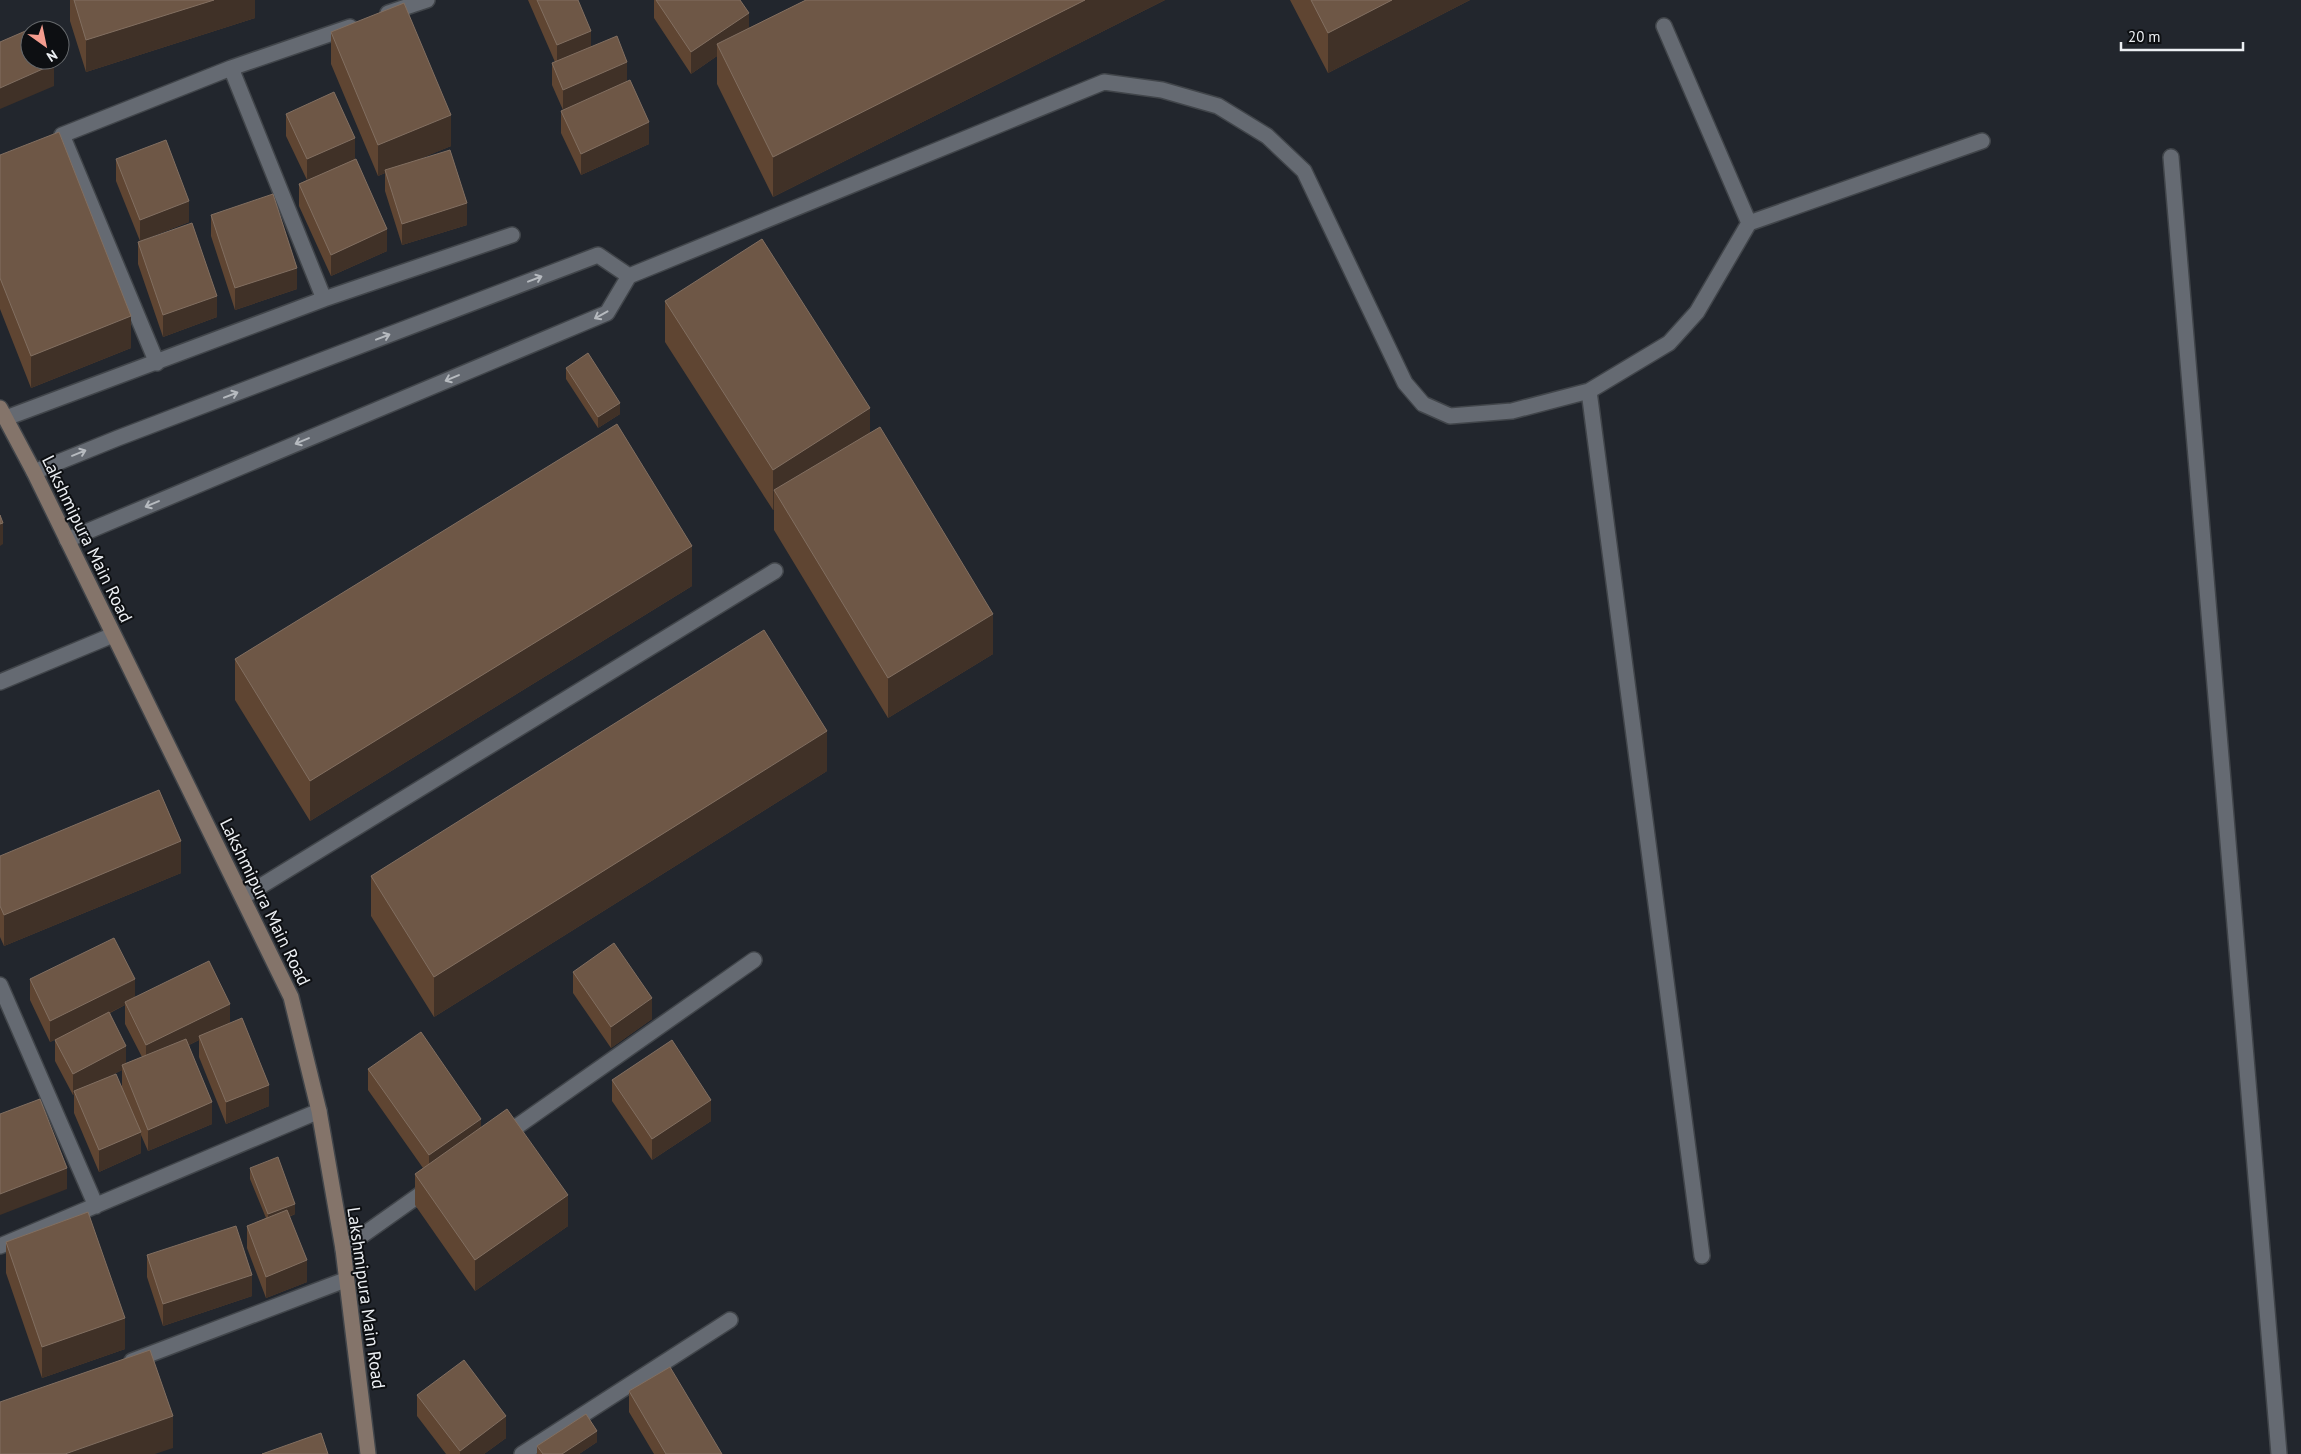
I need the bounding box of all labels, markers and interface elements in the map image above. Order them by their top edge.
north arrow [20,20,70,70]
scale bar [2121,20,2244,52]
text: 20 m [2128,27,2161,46]
text: N [43,46,61,66]
one-way arrow [527,274,542,283]
one-way arrow [595,310,609,320]
one-way arrow [375,332,390,341]
one-way arrow [445,374,460,383]
one-way arrow [223,390,238,399]
one-way arrow [295,436,310,446]
one-way arrow [71,448,86,458]
street label: Lakshmipura Main Road [37,451,138,626]
one-way arrow [145,499,160,509]
street label: Lakshmipura Main Road [215,814,316,989]
street label: Lakshmipura Main Road [342,1206,391,1390]

